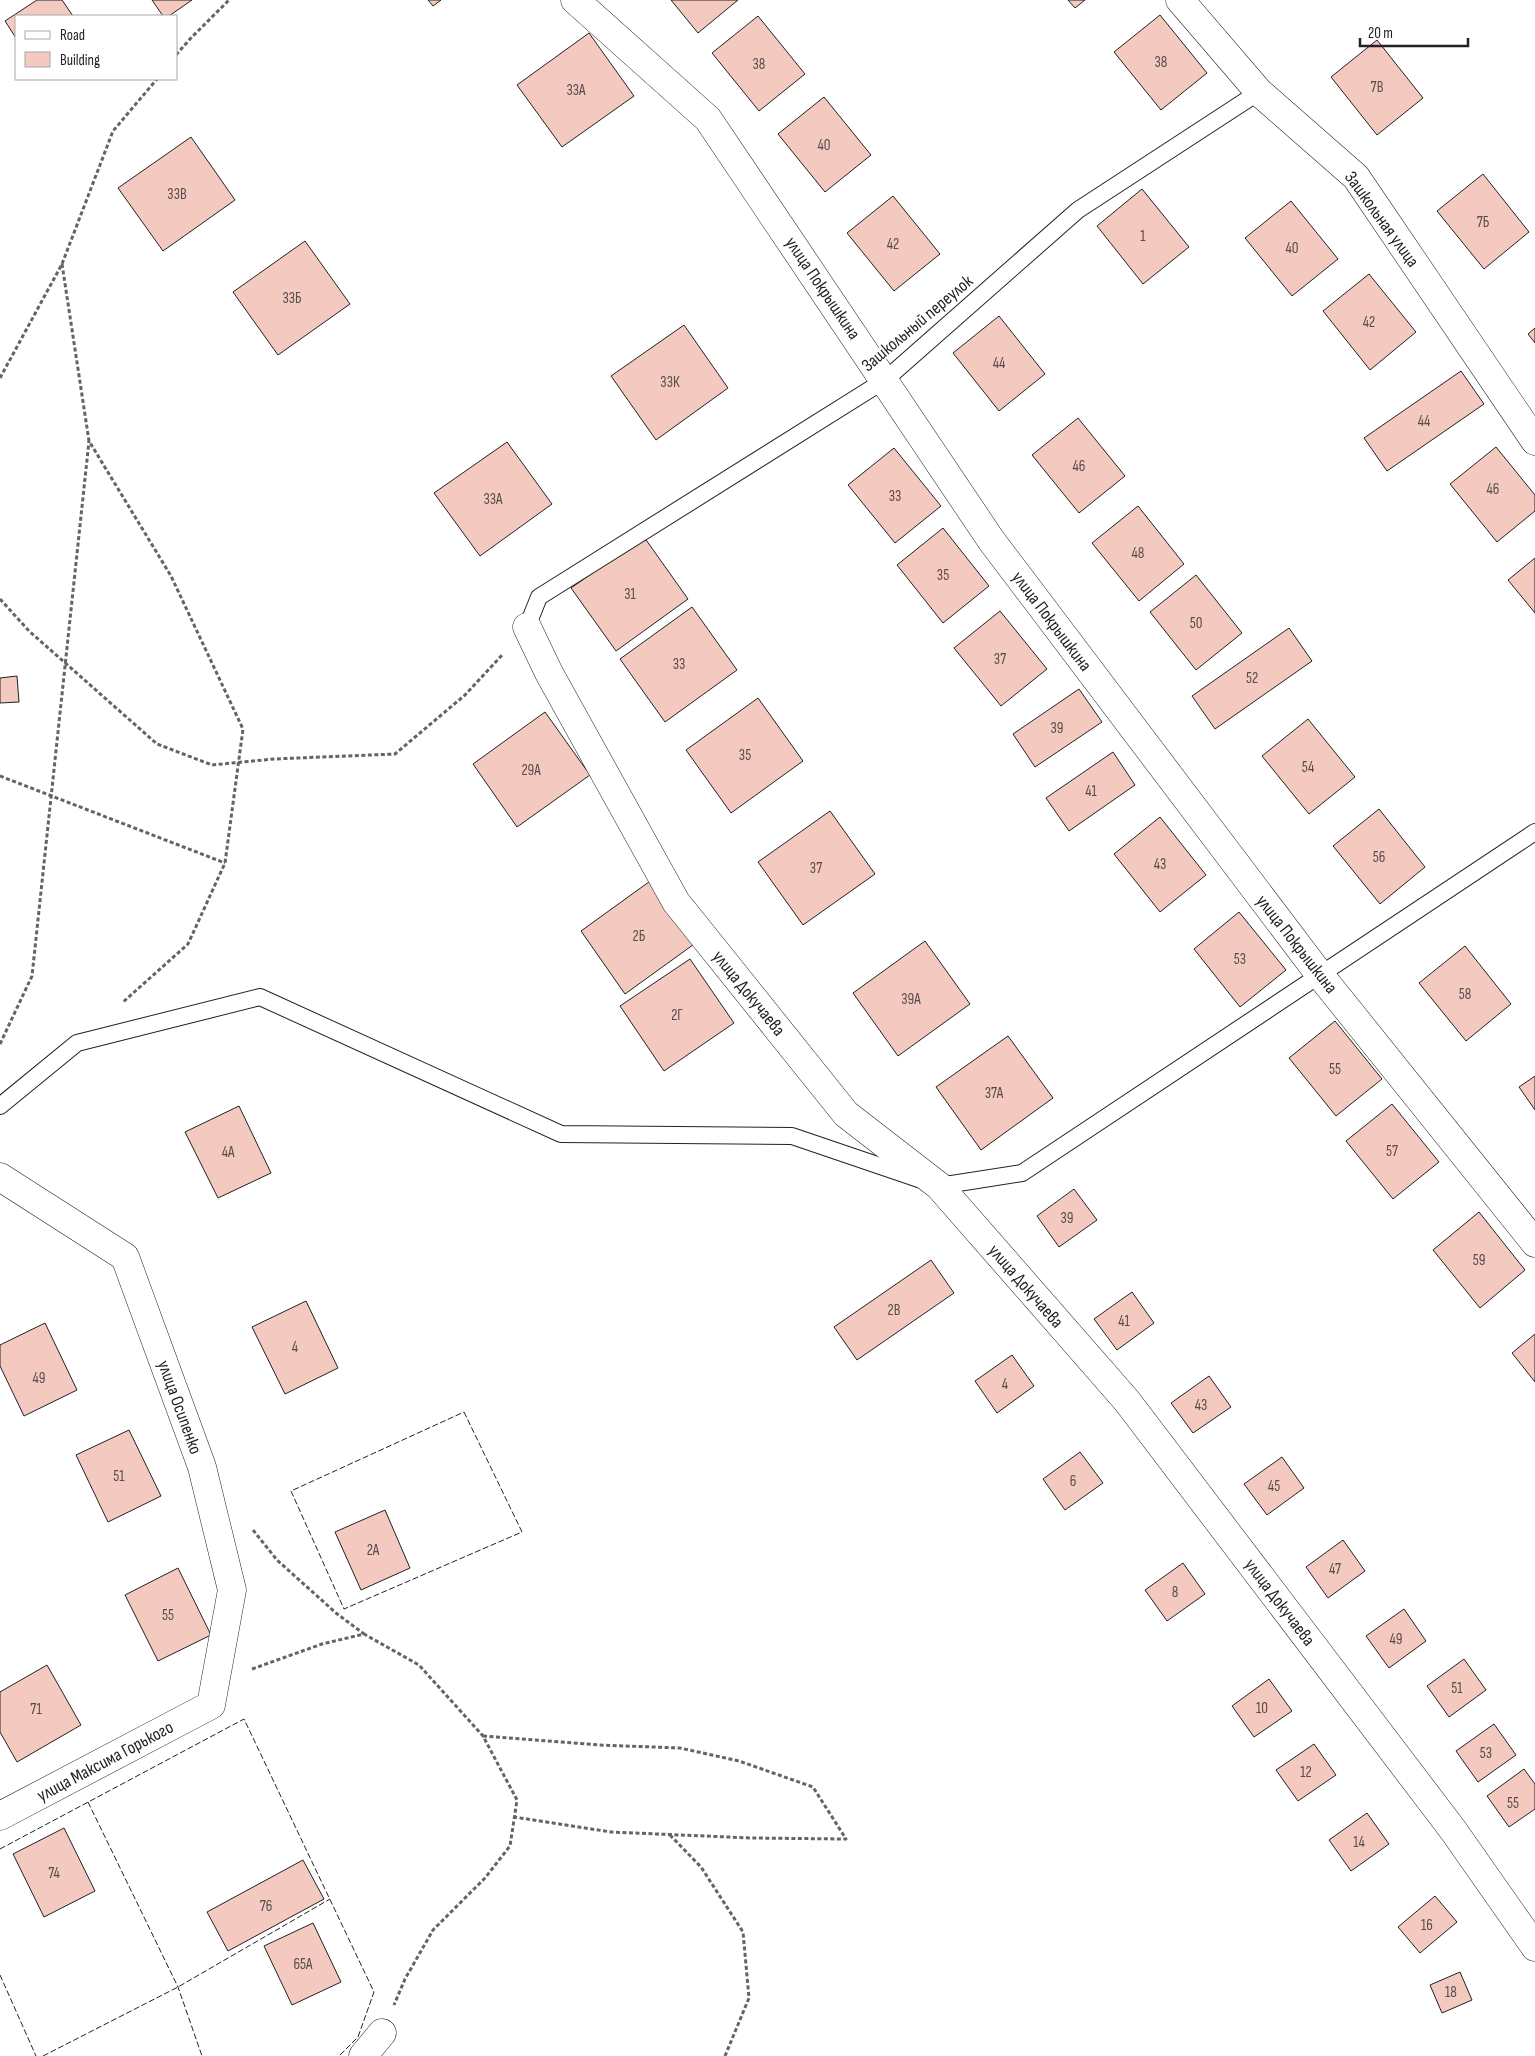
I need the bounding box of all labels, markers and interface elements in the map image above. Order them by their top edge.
legend [15,15,178,80]
scale bar [1360,15,1468,47]
text: 20 m [1368,24,1393,43]
text: Road [60,26,85,45]
text: Building [60,51,100,70]
house number: 38 [1155,53,1167,72]
house number: 38 [753,55,765,74]
house number: 7В [1371,78,1384,97]
house number: 33А [566,81,586,100]
house number: 40 [818,136,830,155]
street label: Зашкольная улица [1340,167,1423,271]
house number: 33В [167,185,187,204]
house number: 7Б [1477,213,1490,232]
house number: 1 [1140,227,1146,246]
street label: улица Покрышкина [781,233,865,344]
house number: 42 [887,235,899,254]
house number: 40 [1286,239,1298,258]
street label: Зашкольный переулок [857,271,977,376]
house number: 33Б [282,289,302,308]
house number: 42 [1363,313,1375,332]
house number: 44 [993,354,1005,373]
house number: 33К [660,373,680,392]
house number: 44 [1418,412,1430,431]
house number: 46 [1073,457,1085,476]
house number: 46 [1487,480,1499,499]
house number: 33 [889,487,901,506]
house number: 33А [483,490,503,509]
house number: 48 [1132,544,1144,563]
house number: 35 [937,566,949,585]
street label: улица Покрышкина [1007,567,1096,675]
house number: 31 [624,585,637,604]
house number: 50 [1190,614,1202,633]
house number: 37 [994,650,1006,669]
house number: 33 [673,655,685,674]
house number: 52 [1246,669,1258,688]
house number: 39 [1051,719,1063,738]
house number: 35 [739,746,751,765]
house number: 54 [1302,758,1314,777]
house number: 29А [521,761,541,780]
house number: 41 [1085,782,1098,801]
house number: 56 [1373,848,1385,867]
house number: 43 [1154,855,1166,874]
house number: 37 [810,859,822,878]
street label: улица Покрышкина [1252,891,1342,998]
house number: 2Б [633,927,646,946]
street label: улица Докучаева [708,946,789,1040]
house number: 53 [1234,950,1246,969]
house number: 58 [1459,985,1471,1004]
house number: 39А [901,990,921,1009]
house number: 2Г [671,1006,683,1025]
house number: 55 [1329,1060,1341,1079]
house number: 37А [985,1084,1004,1103]
house number: 57 [1386,1142,1398,1161]
house number: 4А [222,1143,235,1162]
house number: 39 [1061,1209,1073,1228]
street label: улица Докучаева [984,1240,1068,1332]
house number: 59 [1473,1251,1485,1270]
house number: 2В [888,1301,901,1320]
house number: 41 [1118,1312,1131,1331]
house number: 4 [292,1338,298,1357]
street label: улица Осипенко [153,1357,206,1457]
house number: 49 [33,1369,45,1388]
house number: 4 [1002,1375,1008,1394]
house number: 43 [1195,1396,1207,1415]
house number: 51 [113,1467,125,1486]
house number: 6 [1070,1472,1076,1491]
house number: 45 [1268,1477,1280,1496]
house number: 2А [367,1541,380,1560]
street label: улица Докучаева [1240,1555,1319,1650]
house number: 47 [1329,1560,1341,1579]
house number: 8 [1172,1583,1178,1602]
house number: 55 [162,1606,174,1625]
house number: 49 [1390,1630,1402,1649]
house number: 51 [1451,1679,1463,1698]
house number: 10 [1256,1699,1268,1718]
house number: 71 [30,1700,42,1719]
street label: улица Максима Горького [34,1717,177,1806]
house number: 53 [1480,1744,1492,1763]
house number: 12 [1300,1763,1312,1782]
house number: 55 [1507,1794,1519,1813]
house number: 14 [1353,1833,1365,1852]
house number: 74 [48,1864,60,1883]
house number: 76 [260,1897,272,1916]
house number: 16 [1421,1916,1433,1935]
house number: 65А [293,1955,313,1974]
house number: 18 [1445,1983,1457,2002]

